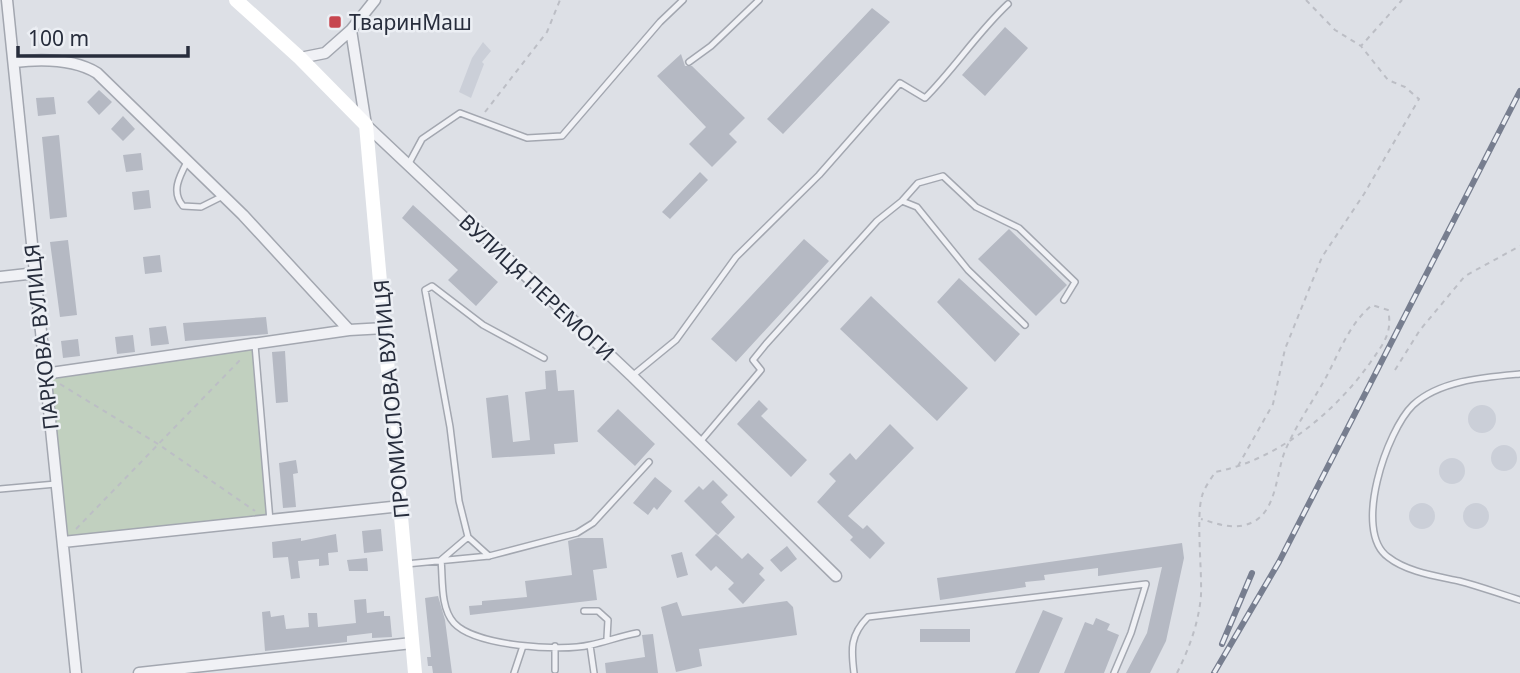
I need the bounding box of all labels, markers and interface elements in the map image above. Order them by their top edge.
place label: ТваринМаш [349,8,472,36]
scale bar [18,14,187,58]
marker: ТваринМаш [327,14,343,30]
text: 100 m [28,24,89,52]
street label: ВУЛИЦЯ ПЕРЕМОГИ [453,208,621,366]
street label: ПАРКОВА ВУЛИЦЯ [17,243,65,431]
street label: ПРОМИСЛОВА ВУЛИЦЯ [367,278,415,520]

